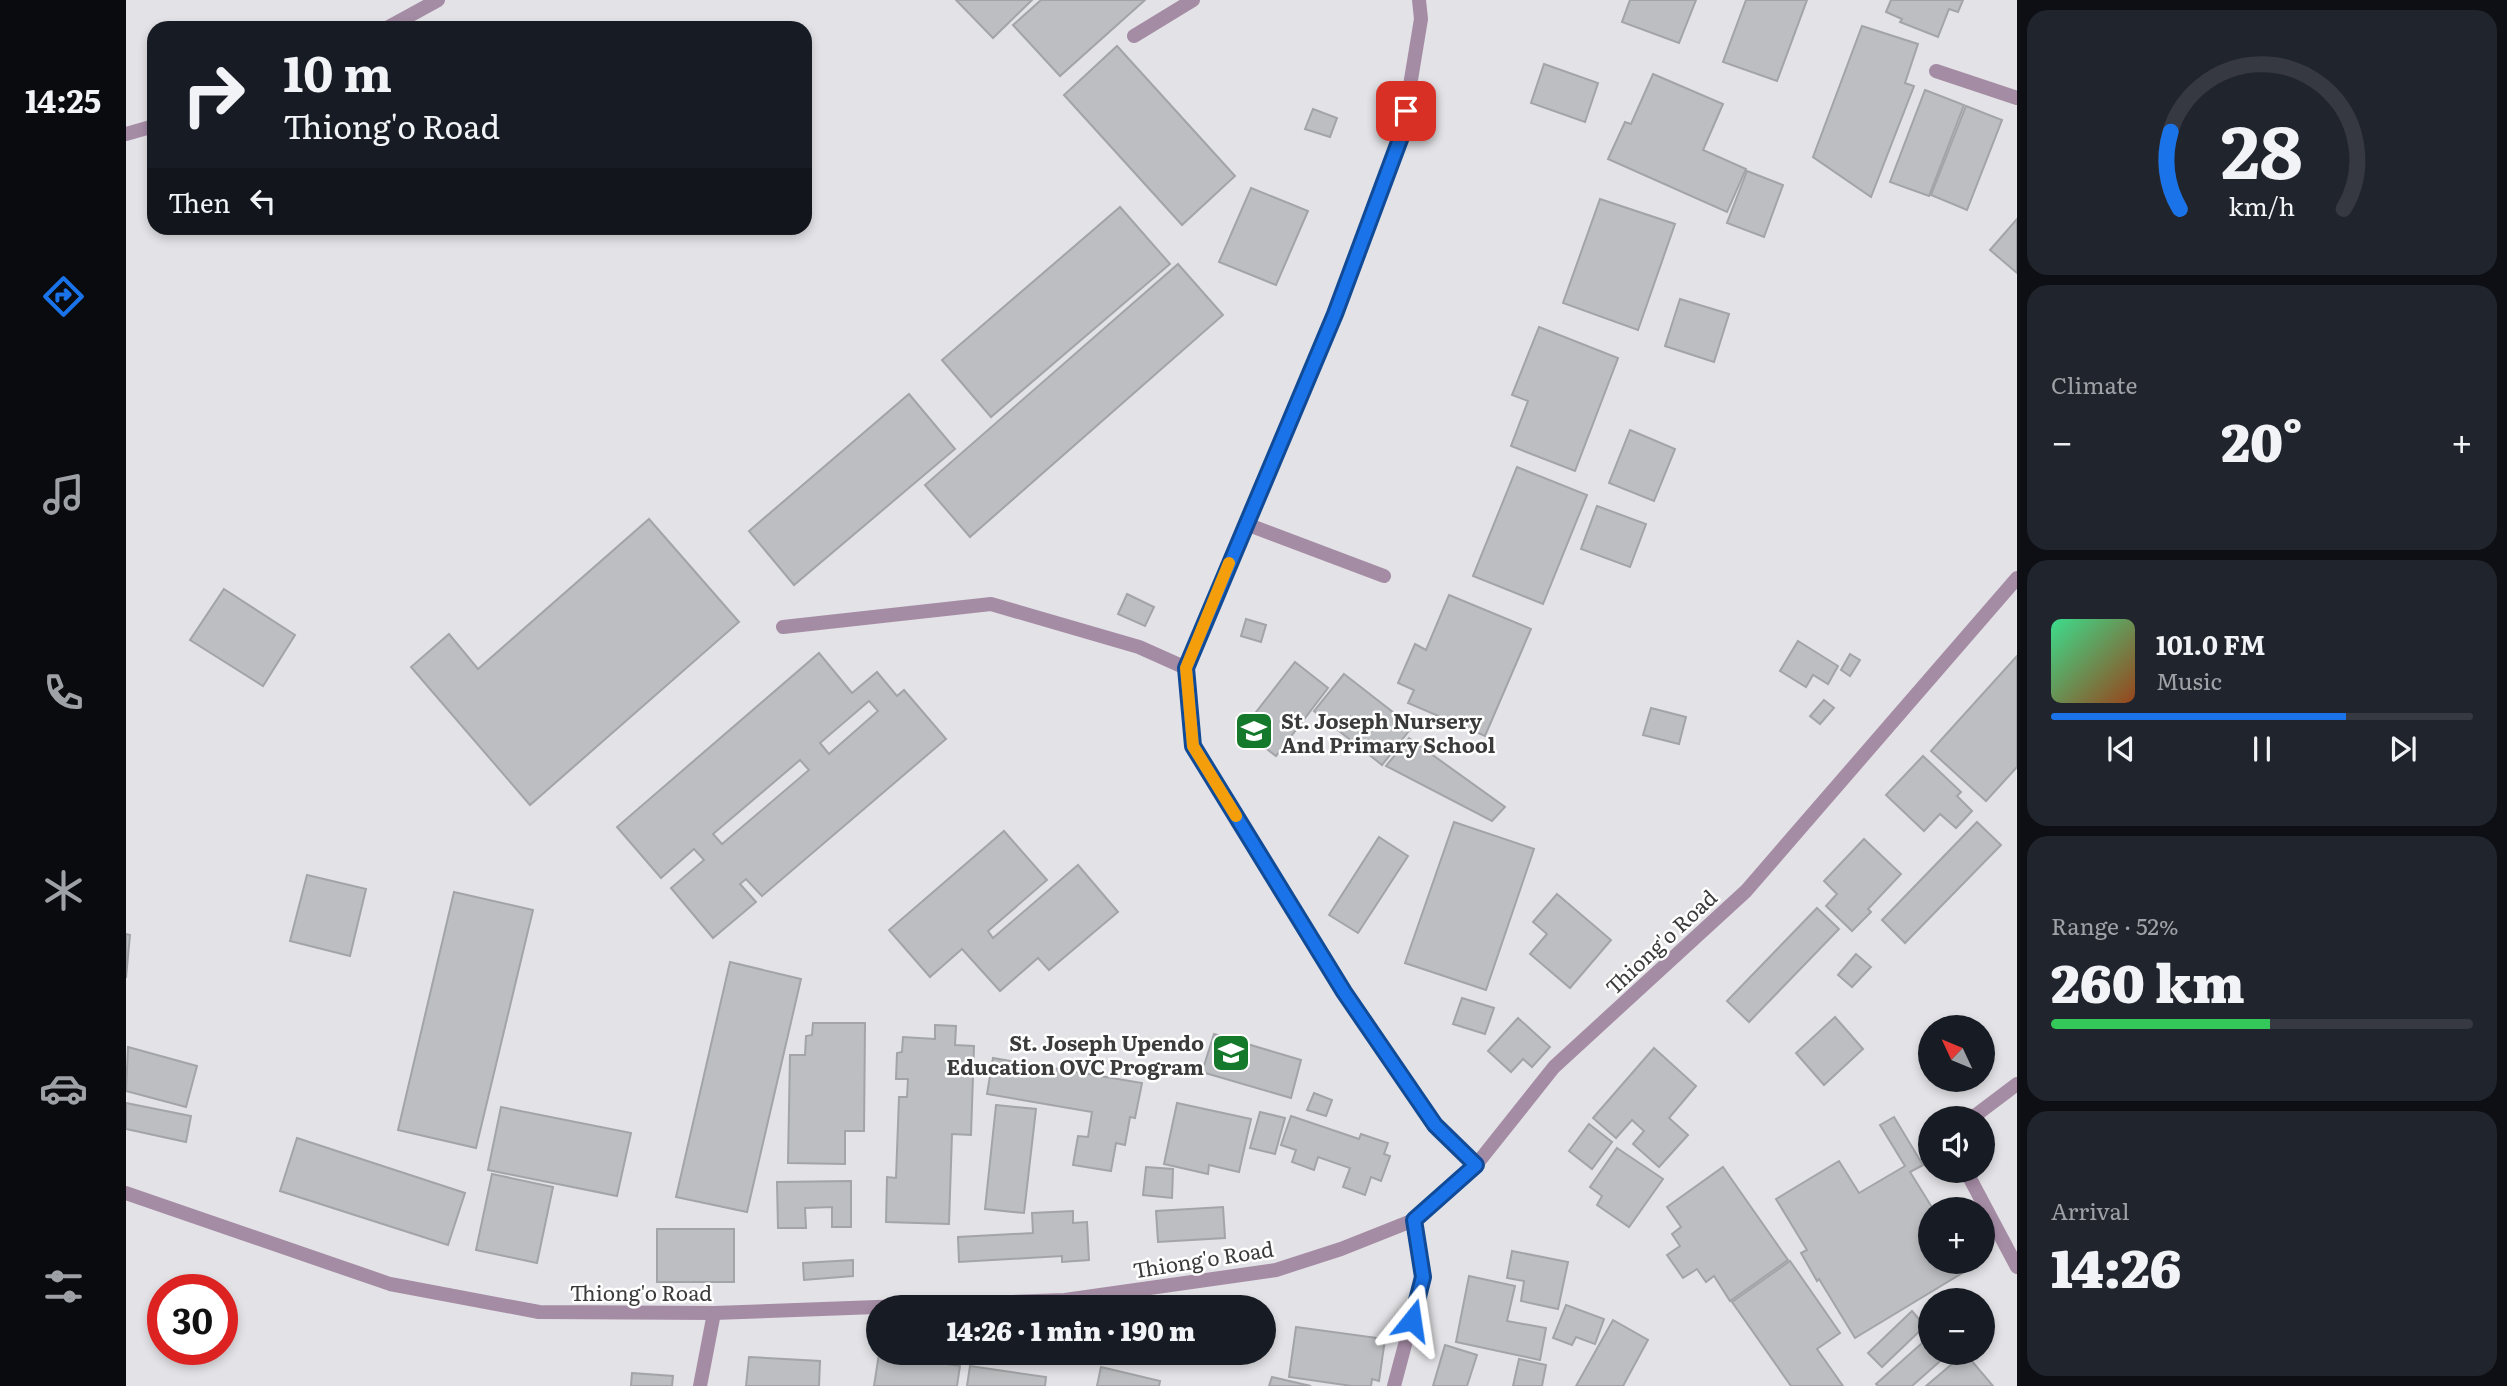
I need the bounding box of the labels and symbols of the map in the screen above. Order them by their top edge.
pin [1376,81,1436,141]
place label: St. Joseph Nursery And Primary School [1281,704,1496,759]
school or university icon: St. Joseph Nursery And Primary School [1233,710,1275,752]
street label: Thiong'o Road [1597,881,1723,1001]
north arrow [1918,1015,1995,1092]
place label: St. Joseph Upendo Education OVC Program [946,1026,1204,1081]
school or university icon: St. Joseph Upendo Education OVC Program [1210,1032,1252,1074]
street label: Thiong'o Road [1130,1232,1276,1284]
speed limit sign: 30 [147,1274,238,1365]
street label: Thiong'o Road [570,1276,712,1307]
position arrow [1375,1283,1449,1357]

